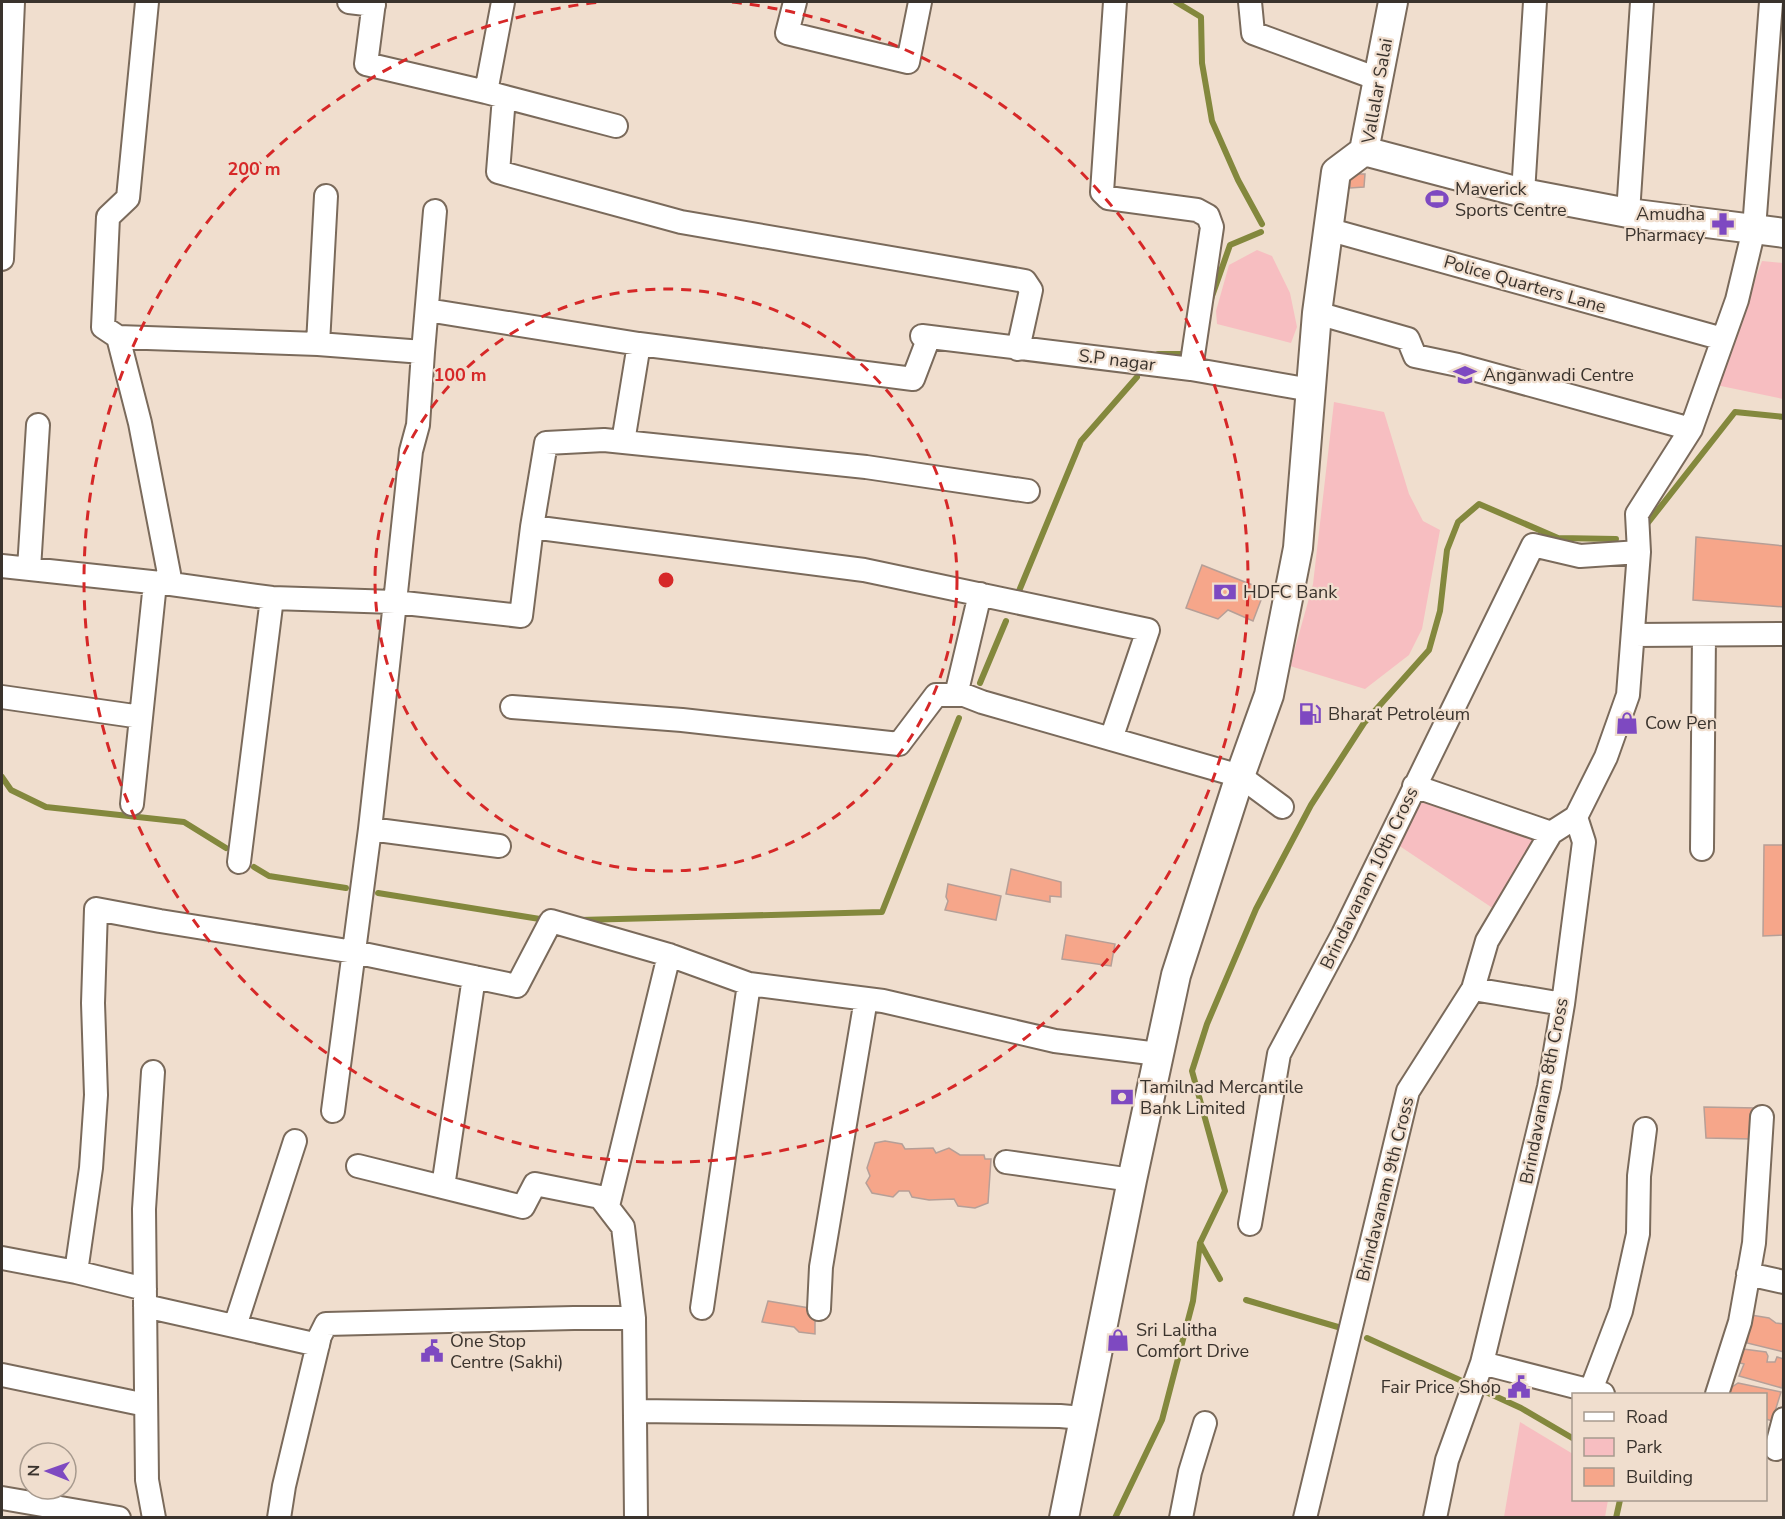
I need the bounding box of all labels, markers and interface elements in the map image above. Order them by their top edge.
street label: Vallalar Salai [1356,36,1398,147]
text: 200 m [227,157,281,181]
place label: Maverick Sports Centre [1455,177,1567,222]
sports icon: Maverick Sports Centre [1424,186,1450,212]
place label: Amudha Pharmacy [1625,202,1706,247]
pharmacy icon: Amudha Pharmacy [1710,211,1736,237]
street label: Police Quarters Lane [1441,249,1609,319]
street label: S.P nagar [1077,343,1157,377]
school or university icon: Anganwadi Centre [1452,362,1478,388]
text: 100 m [433,363,487,387]
place label: Anganwadi Centre [1483,363,1634,387]
centre of rings [656,570,676,590]
bank icon: HDFC Bank [1212,579,1238,605]
place label: HDFC Bank [1243,580,1338,604]
fuel station icon: Bharat Petroleum [1297,701,1323,727]
place label: Bharat Petroleum [1328,702,1470,726]
shop icon: Cow Pen [1614,710,1640,736]
place label: Cow Pen [1645,711,1717,735]
street label: Brindavanam 10th Cross [1314,783,1424,973]
street label: Brindavanam 8th Cross [1514,996,1574,1186]
place label: Tamilnad Mercantile Bank Limited [1140,1075,1303,1120]
bank icon: Tamilnad Mercantile Bank Limited [1109,1084,1135,1110]
street label: Brindavanam 9th Cross [1350,1094,1420,1284]
place label: Sri Lalitha Comfort Drive [1136,1318,1249,1363]
shop icon: Sri Lalitha Comfort Drive [1105,1327,1131,1353]
place label: One Stop Centre (Sakhi) [450,1329,564,1374]
public building icon: One Stop Centre (Sakhi) [419,1338,445,1364]
public building icon: Fair Price Shop [1506,1374,1532,1400]
place label: Fair Price Shop [1381,1375,1501,1399]
legend [1572,1393,1767,1501]
text: Road [1626,1405,1668,1429]
text: Park [1626,1435,1663,1459]
north arrow [18,1441,78,1501]
text: N [23,1465,45,1477]
text: Building [1626,1465,1693,1489]

